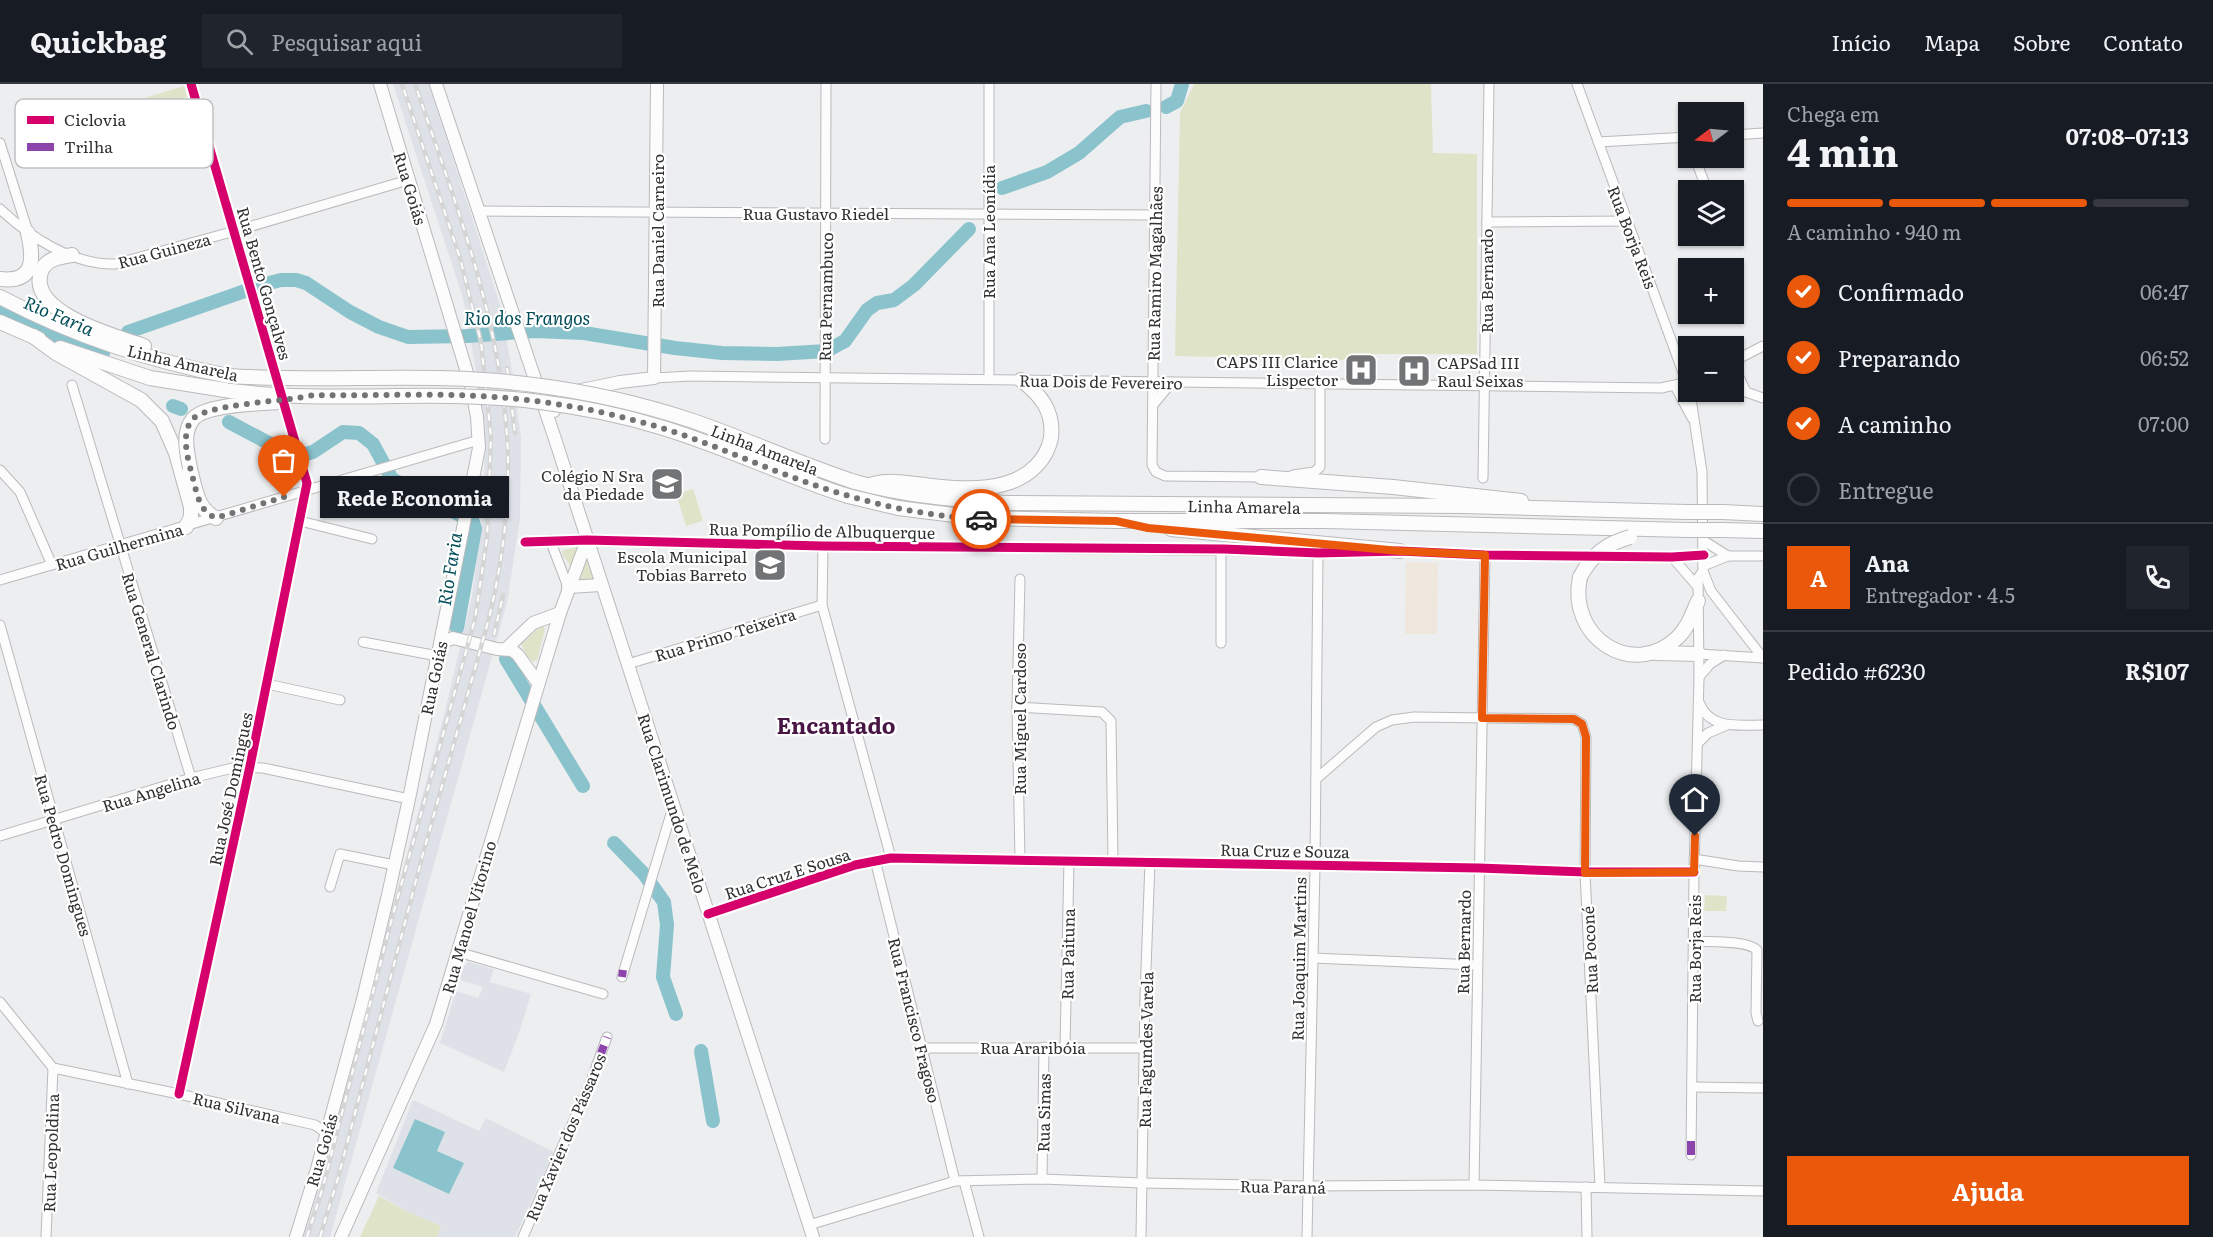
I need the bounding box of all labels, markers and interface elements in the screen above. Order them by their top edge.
search box [202,14,622,68]
text: Quickbag [30,20,166,62]
icon: search [223,25,256,58]
text: Pesquisar aqui [271,25,422,58]
text: Início [1832,26,1891,57]
text: Mapa [1924,26,1980,57]
text: Sobre [2013,26,2070,57]
text: Contato [2103,26,2183,57]
text: Chega em [1787,98,1880,128]
legend [15,99,213,168]
north arrow [1678,102,1744,168]
map controls [1678,102,1744,402]
text: Ciclovia [64,107,127,131]
text: 07:08–07:13 [2066,119,2189,152]
text: 4 min [1787,121,1899,179]
text: Trilha [64,134,113,158]
street label: Rua Goiás [389,149,433,227]
street label: Rua Daniel Carneiro [645,154,669,308]
street label: Rua Ana Leonídia [976,165,1000,299]
button: layers [1678,180,1744,246]
street label: Rua Borja Reis [1602,182,1664,292]
street label: Rua Ramiro Magalhães [1140,186,1168,362]
street label: Rua Gustavo Riedel [743,201,889,225]
street label: Rua Bento Gonçalves [232,204,298,362]
text: A caminho · 940 m [1787,216,1962,246]
street label: Rua Guineza [115,226,214,274]
street label: Rua Bernardo [1474,229,1498,333]
street label: Rua Pernambuco [812,232,838,362]
button: + [1678,258,1744,324]
icon: check [1787,275,1820,308]
text: Confirmado [1838,275,1964,308]
text: 06:47 [2140,276,2189,306]
water label: Rio Faria [20,288,99,342]
water label: Rio dos Frangos [464,304,590,331]
button: − [1678,336,1744,402]
street label: Linha Amarela [125,338,241,387]
icon: check [1787,341,1820,374]
text: Preparando [1838,341,1960,374]
text: 06:52 [2140,342,2189,372]
place label: CAPS III Clarice Lispector [1216,349,1338,391]
place label: CAPSad III Raul Seixas [1437,350,1523,392]
hospital icon: CAPS III Clarice Lispector [1343,352,1379,388]
hospital icon: CAPSad III Raul Seixas [1396,353,1432,389]
street label: Rua Dois de Fevereiro [1019,368,1183,394]
icon: check [1787,407,1820,440]
text: A caminho [1838,407,1952,440]
text: 07:00 [2138,408,2189,438]
street label: Linha Amarela [708,417,823,481]
pin [258,435,309,497]
icon: bag [267,444,300,477]
place label: Colégio N Sra da Piedade [541,463,644,505]
school or university icon: Colégio N Sra da Piedade [649,466,685,502]
text: Entregue [1838,473,1934,506]
callout: Rede Economia [320,476,509,518]
text: Rede Economia [337,482,492,512]
courier [951,489,1011,549]
street label: Linha Amarela [1187,493,1301,519]
icon: car [965,503,998,536]
street label: Rua Guilhermina [52,516,186,576]
street label: Rua Pompílio de Albuquerque [709,516,935,544]
water label: Rio Faria [430,530,468,608]
place label: Escola Municipal Tobias Barreto [617,544,747,586]
text: Ana [1865,546,1909,579]
button: phone [2126,546,2189,609]
school or university icon: Escola Municipal Tobias Barreto [752,547,788,583]
text: A [1810,561,1827,594]
street label: Rua General Clarindo [117,569,187,733]
text: Entregador · 4.5 [1865,579,2015,609]
street label: Rua Primo Teixeira [652,601,799,667]
street label: Rua Goiás [413,639,453,717]
street label: Rua Miguel Cardoso [1007,643,1031,795]
text: Pedido #6230 [1787,654,1925,687]
text: R$107 [2125,654,2189,687]
district label: Encantado [776,708,896,741]
street label: Rua José Domingues [202,710,258,868]
street label: Rua Clarimundo de Melo [633,710,713,896]
street label: Rua Angelina [99,765,203,817]
street label: Rua Pedro Domingues [29,771,99,939]
pin [1669,774,1720,836]
icon: home [1678,783,1711,816]
street label: Rua Cruz e Souza [1220,837,1350,863]
street label: Rua Manoel Vitorino [435,838,501,996]
street label: Rua Cruz E Sousa [721,841,853,905]
street label: Rua Joaquim Martins [1285,877,1311,1041]
street label: Rua Bernardo [1450,890,1476,994]
street label: Rua Borja Reis [1682,895,1706,1003]
street label: Rua Poconé [1575,906,1603,994]
street label: Rua Paituna [1054,908,1080,1000]
street label: Rua Francisco Fragoso [883,935,947,1105]
street label: Rua Fagundes Varela [1132,971,1158,1129]
street label: Rua Araribóia [980,1035,1086,1059]
street label: Rua Xavier dos Pássaros [519,1050,611,1224]
street label: Rua Simas [1030,1073,1056,1153]
street label: Rua Silvana [191,1085,284,1129]
street label: Rua Leopoldina [36,1093,64,1213]
street label: Rua Goiás [299,1111,343,1189]
button: Ajuda [1787,1156,2189,1225]
street label: Rua Paraná [1240,1173,1327,1199]

